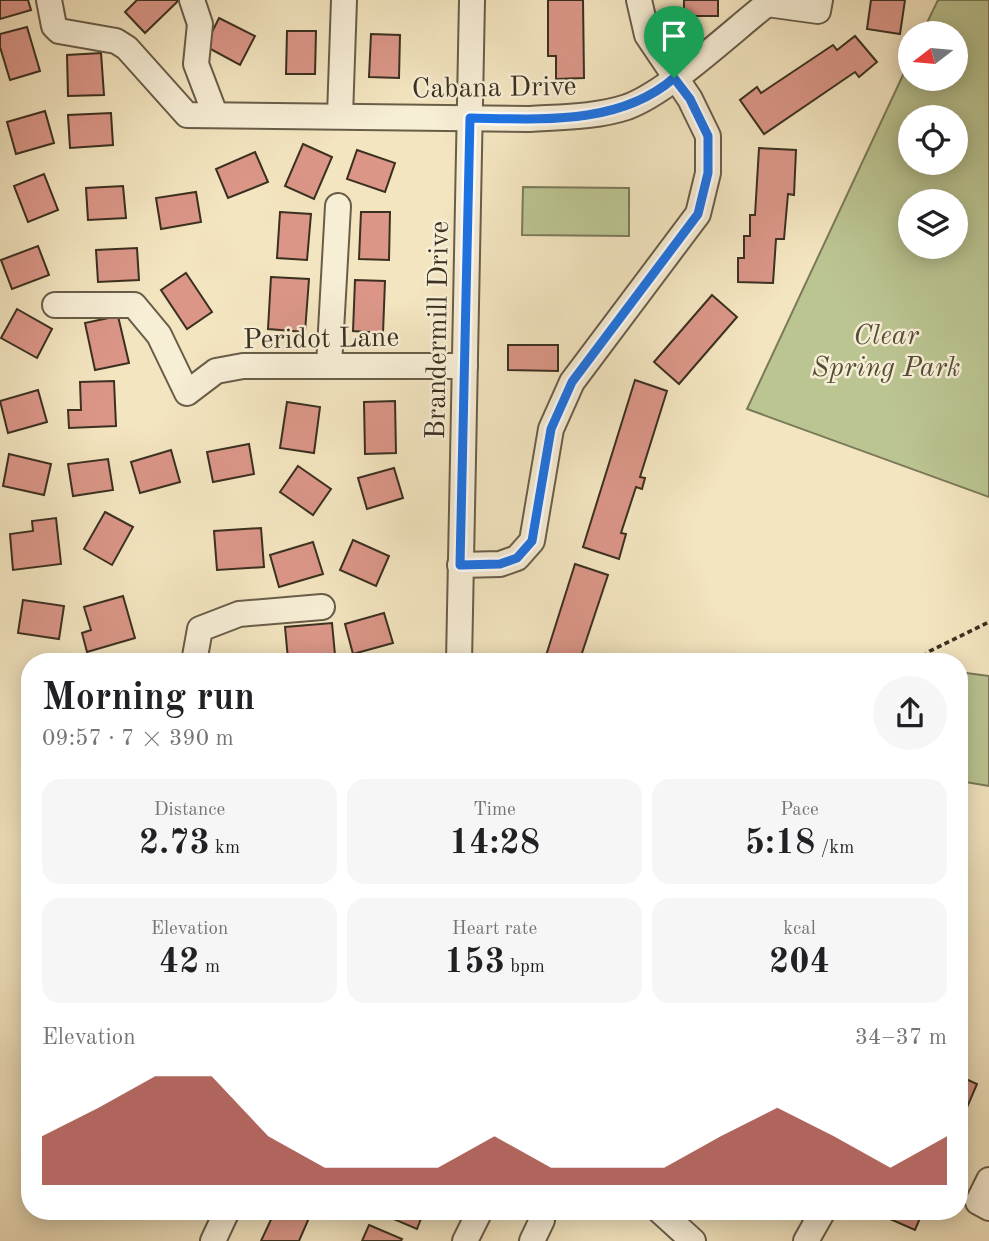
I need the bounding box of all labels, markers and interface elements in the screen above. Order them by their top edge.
pin [644,6,704,78]
icon: arrive [655,17,693,55]
north arrow [898,21,968,91]
map controls [898,21,968,259]
street label: Cabana Drive [411,74,577,104]
button: locate [898,105,968,175]
button: layers [898,189,968,259]
street label: Brandermill Drive [423,220,455,440]
park label: Clear Spring Park [811,323,961,383]
street label: Peridot Lane [243,325,399,355]
button: share [873,676,947,750]
text: Morning run [42,680,255,718]
text: 09:57 · 7 × 390 m [42,727,234,750]
text: Distance [154,801,225,820]
text: Time [473,801,516,820]
text: Pace [780,801,819,820]
text: 2.73 [139,826,210,861]
text: 14:28 [449,826,540,861]
text: 5:18 [745,826,815,861]
text: km [210,839,240,858]
text: /km [815,839,854,858]
text: Elevation [151,920,228,939]
text: Heart rate [452,920,537,939]
text: kcal [783,920,816,939]
text: 42 [159,945,200,980]
text: 153 [444,945,505,980]
text: 204 [769,945,830,980]
text: m [200,958,220,977]
text: bpm [505,958,545,977]
text: Elevation [42,1026,136,1049]
text: 34–37 m [855,1026,947,1049]

